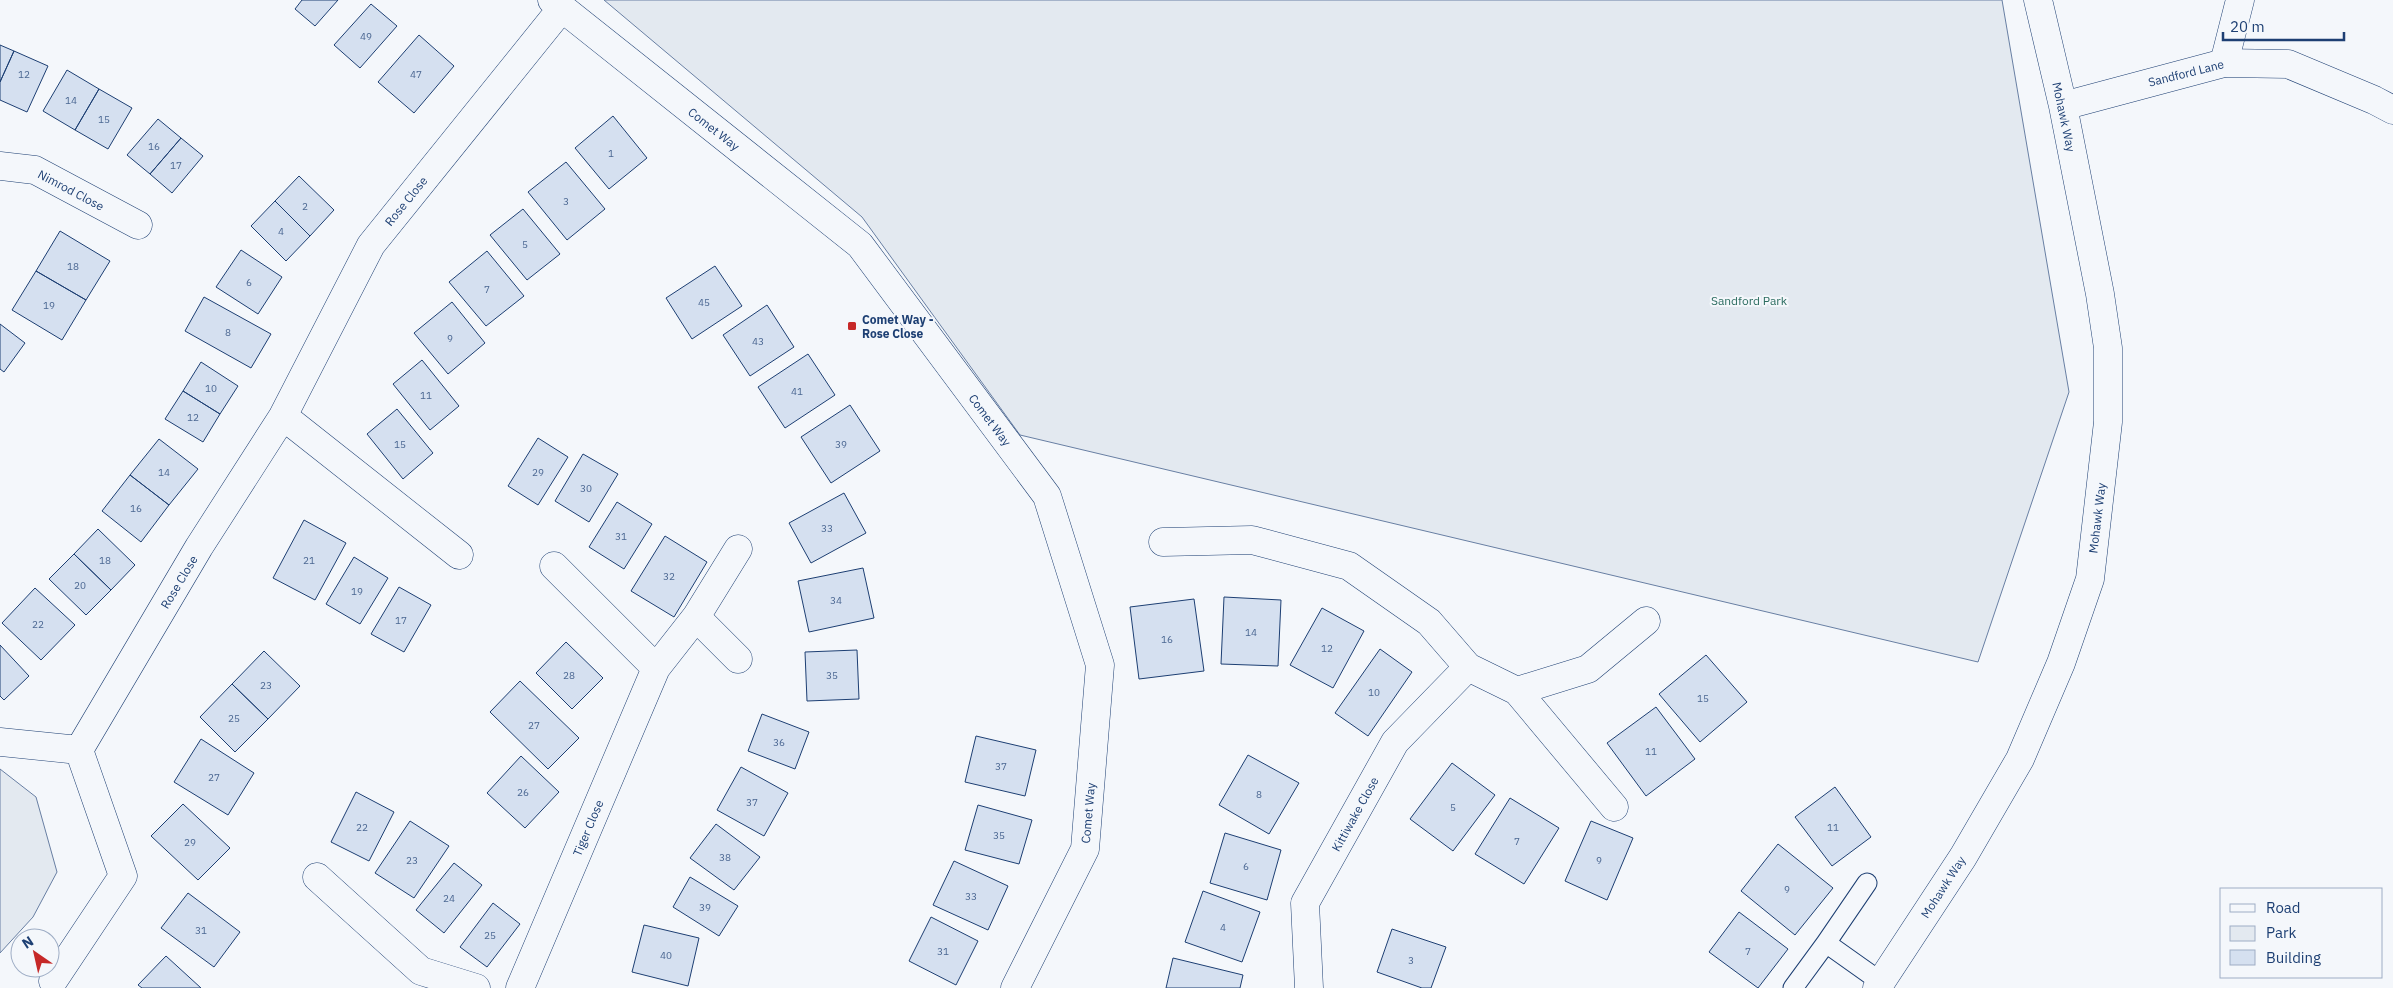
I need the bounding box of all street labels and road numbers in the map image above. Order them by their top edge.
street label: Sandford Lane [2147,56,2226,90]
street label: Mohawk Way [2049,81,2079,153]
street label: Comet Way [685,104,743,154]
street label: Nimrod Close [35,166,107,214]
street label: Rose Close [381,173,431,229]
street label: Comet Way [966,391,1014,449]
street label: Mohawk Way [2085,482,2109,554]
street label: Rose Close [157,552,201,611]
street label: Kittiwake Close [1328,774,1382,854]
street label: Comet Way [1078,782,1098,844]
street label: Tiger Close [569,797,607,858]
street label: Mohawk Way [1917,853,1969,921]

